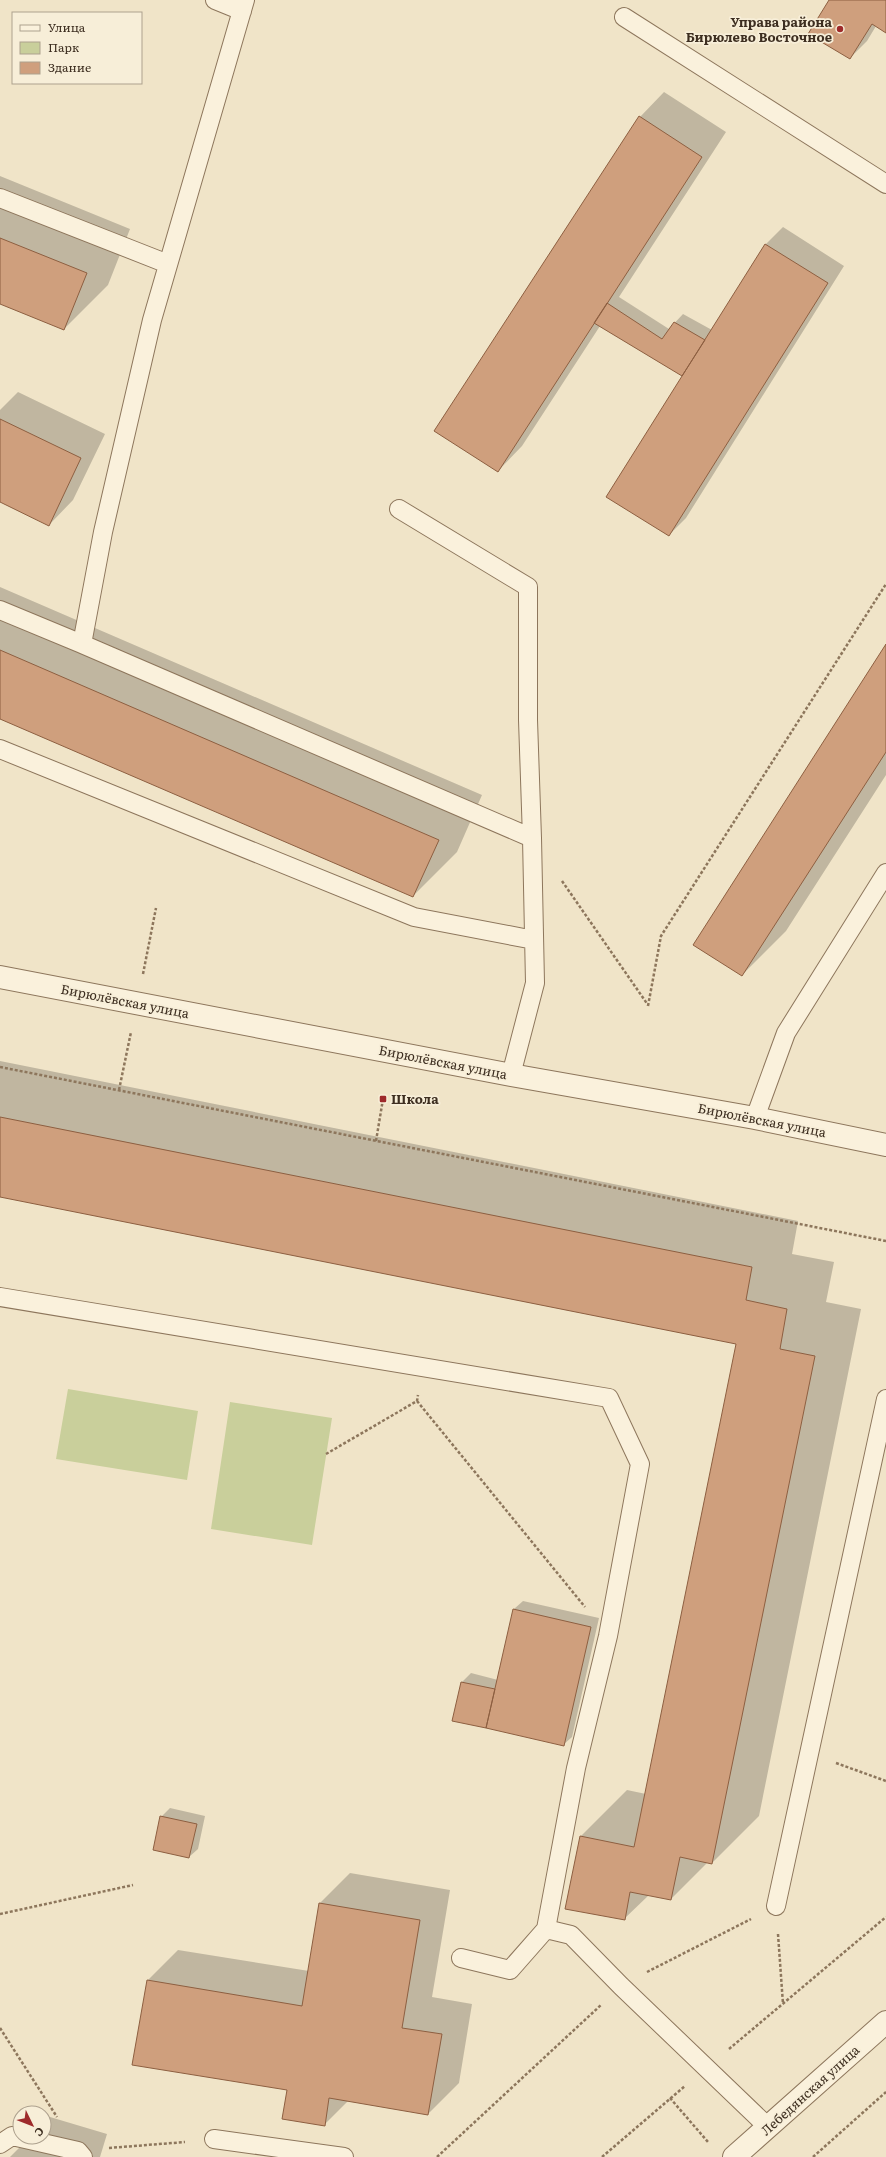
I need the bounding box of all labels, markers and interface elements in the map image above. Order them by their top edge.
legend [12,12,142,84]
place label: Управа района Бирюлево Восточное [686,12,832,46]
text: Улица [48,18,86,36]
marker: Управа района Бирюлево Восточное [835,24,845,34]
text: Парк [48,38,79,56]
text: Здание [48,58,91,76]
street label: Бирюлёвская улица [59,979,191,1022]
street label: Бирюлёвская улица [377,1040,509,1083]
place label: Школа [391,1089,439,1108]
marker: Школа [378,1094,388,1104]
street label: Бирюлёвская улица [696,1098,828,1141]
street label: Лебедянская улица [756,2040,863,2139]
north arrow [12,2105,52,2145]
text: С [31,2124,49,2141]

